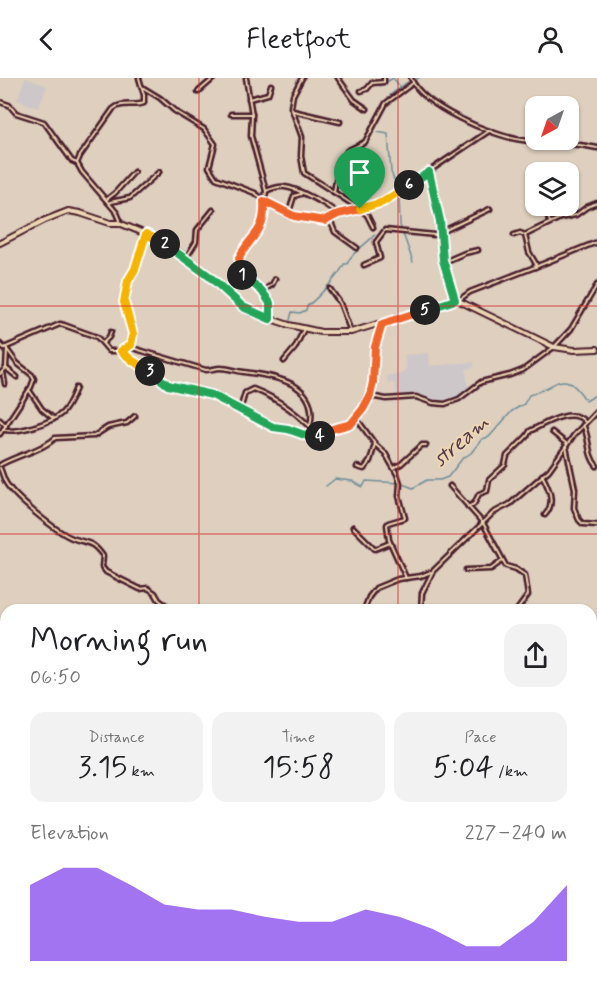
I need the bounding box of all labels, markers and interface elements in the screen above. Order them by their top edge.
text: Fleetfoot [246,22,351,57]
icon: back [30,23,63,56]
icon: person [534,23,567,56]
north arrow [525,96,579,150]
map controls [525,96,579,216]
pin [334,147,385,209]
icon: arrive [343,156,376,189]
button: layers [525,162,579,216]
pin: 6 [394,170,424,200]
text: 6 [405,174,413,195]
pin: 2 [150,229,180,259]
text: 2 [161,233,169,254]
pin: 1 [227,260,257,290]
text: 1 [238,264,246,285]
pin: 5 [410,295,440,325]
text: 5 [420,299,430,320]
pin: 3 [135,356,165,386]
text: 3 [146,360,154,381]
water label: stream [427,409,496,474]
pin: 4 [305,421,335,451]
text: 4 [315,425,325,446]
text: Morning run [30,619,208,663]
button: share [504,624,567,687]
text: 06:50 [30,664,81,691]
text: Distance [88,727,145,748]
text: Time [282,727,315,748]
text: Pace [465,727,496,748]
text: 3.15 [78,748,127,787]
text: 15:58 [263,748,334,787]
text: 5:04 [433,748,494,787]
text: km [127,761,155,782]
text: /km [494,761,528,782]
text: Elevation [30,820,109,847]
text: 227–240 m [465,820,567,847]

